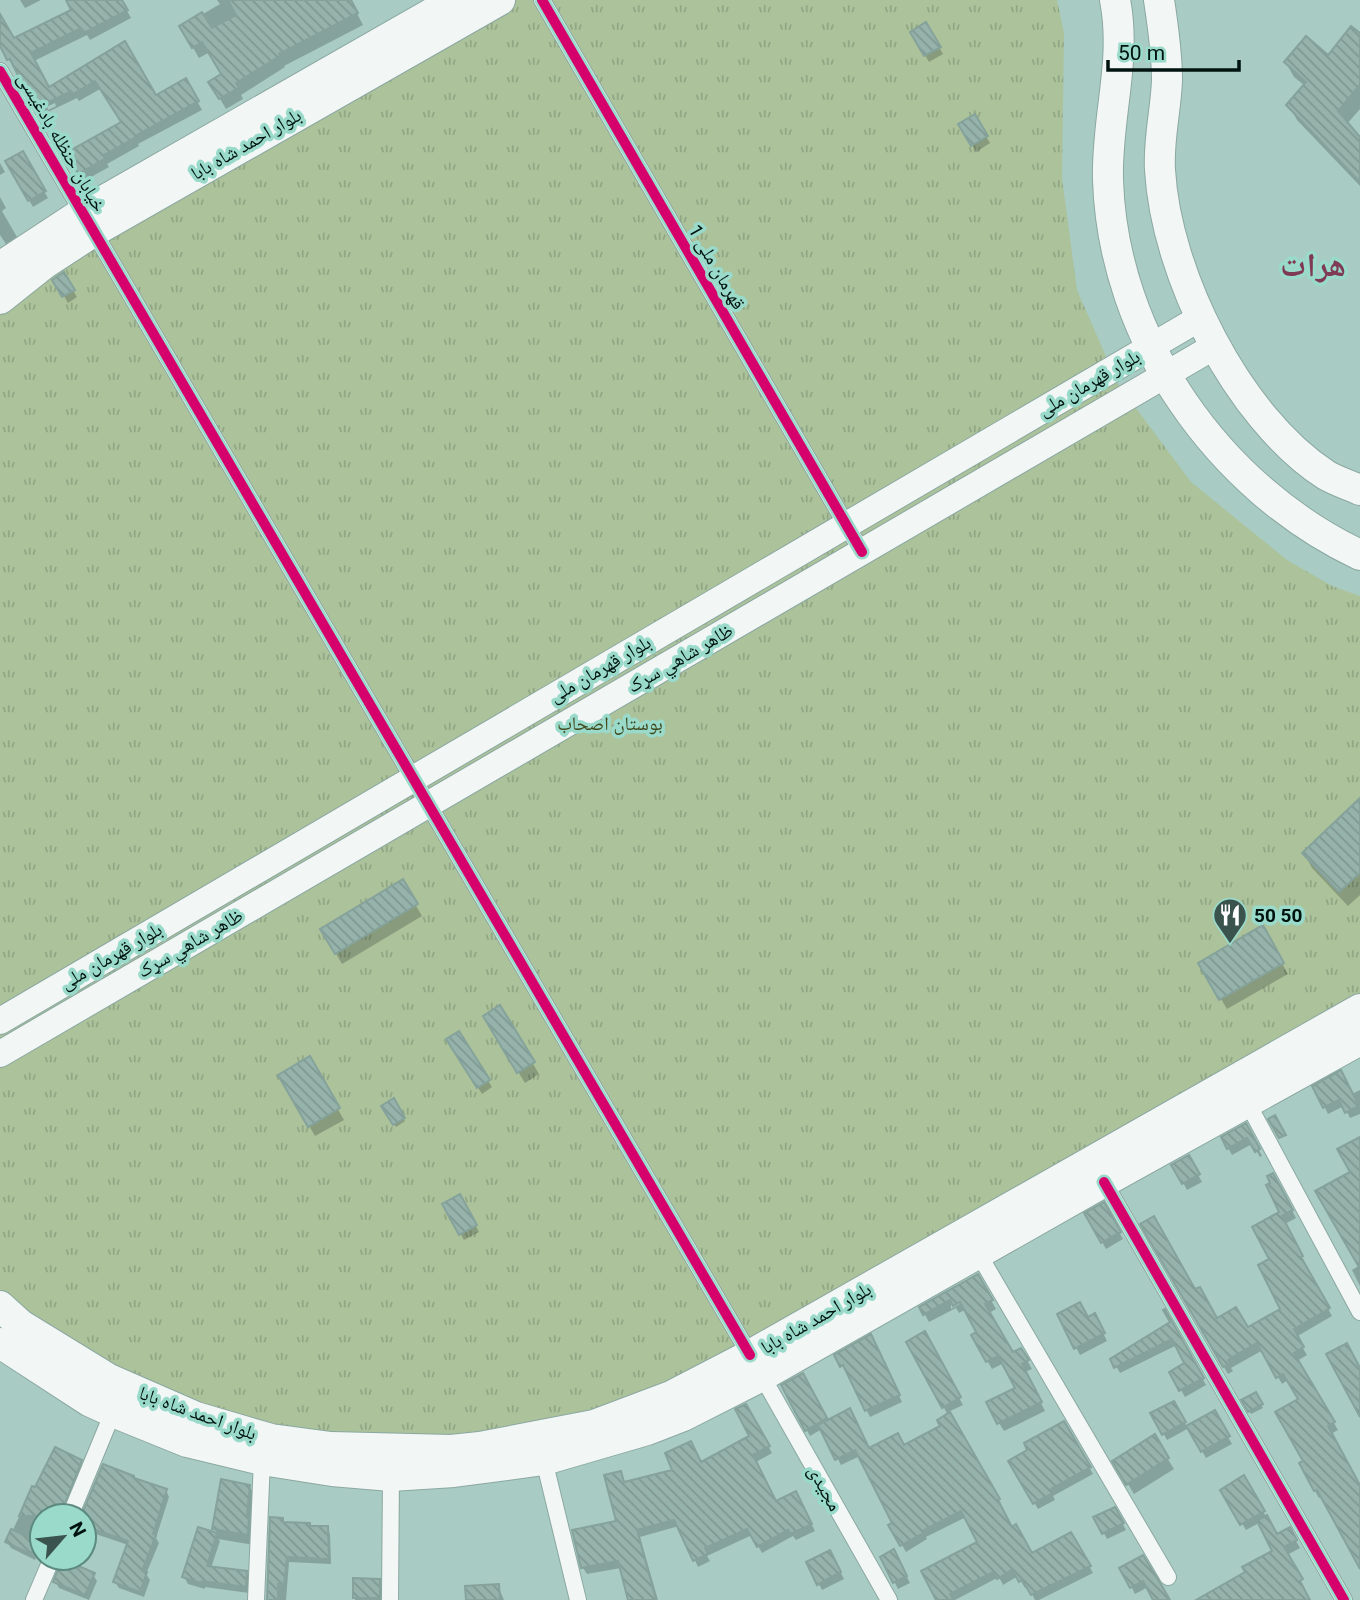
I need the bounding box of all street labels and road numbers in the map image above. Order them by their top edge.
street label: خیابان حنظله بادغیسی [13,68,111,216]
street label: بلوار احمد شاه بابا [187,103,305,185]
street label: قهرمان ملی 1 [684,221,750,313]
street label: بلوار قهرمان ملی [1034,345,1144,421]
street label: ظاهر شاهي سړک [623,619,739,701]
street label: بلوار قهرمان ملی [545,631,655,707]
street label: ظاهر شاهي سړک [133,904,249,986]
street label: بلوار قهرمان ملی [56,918,166,994]
street label: بلوار احمد شاه بابا [757,1277,875,1359]
street label: بلوار احمد شاه بابا [136,1381,260,1445]
street label: مجیدی [803,1461,847,1515]

